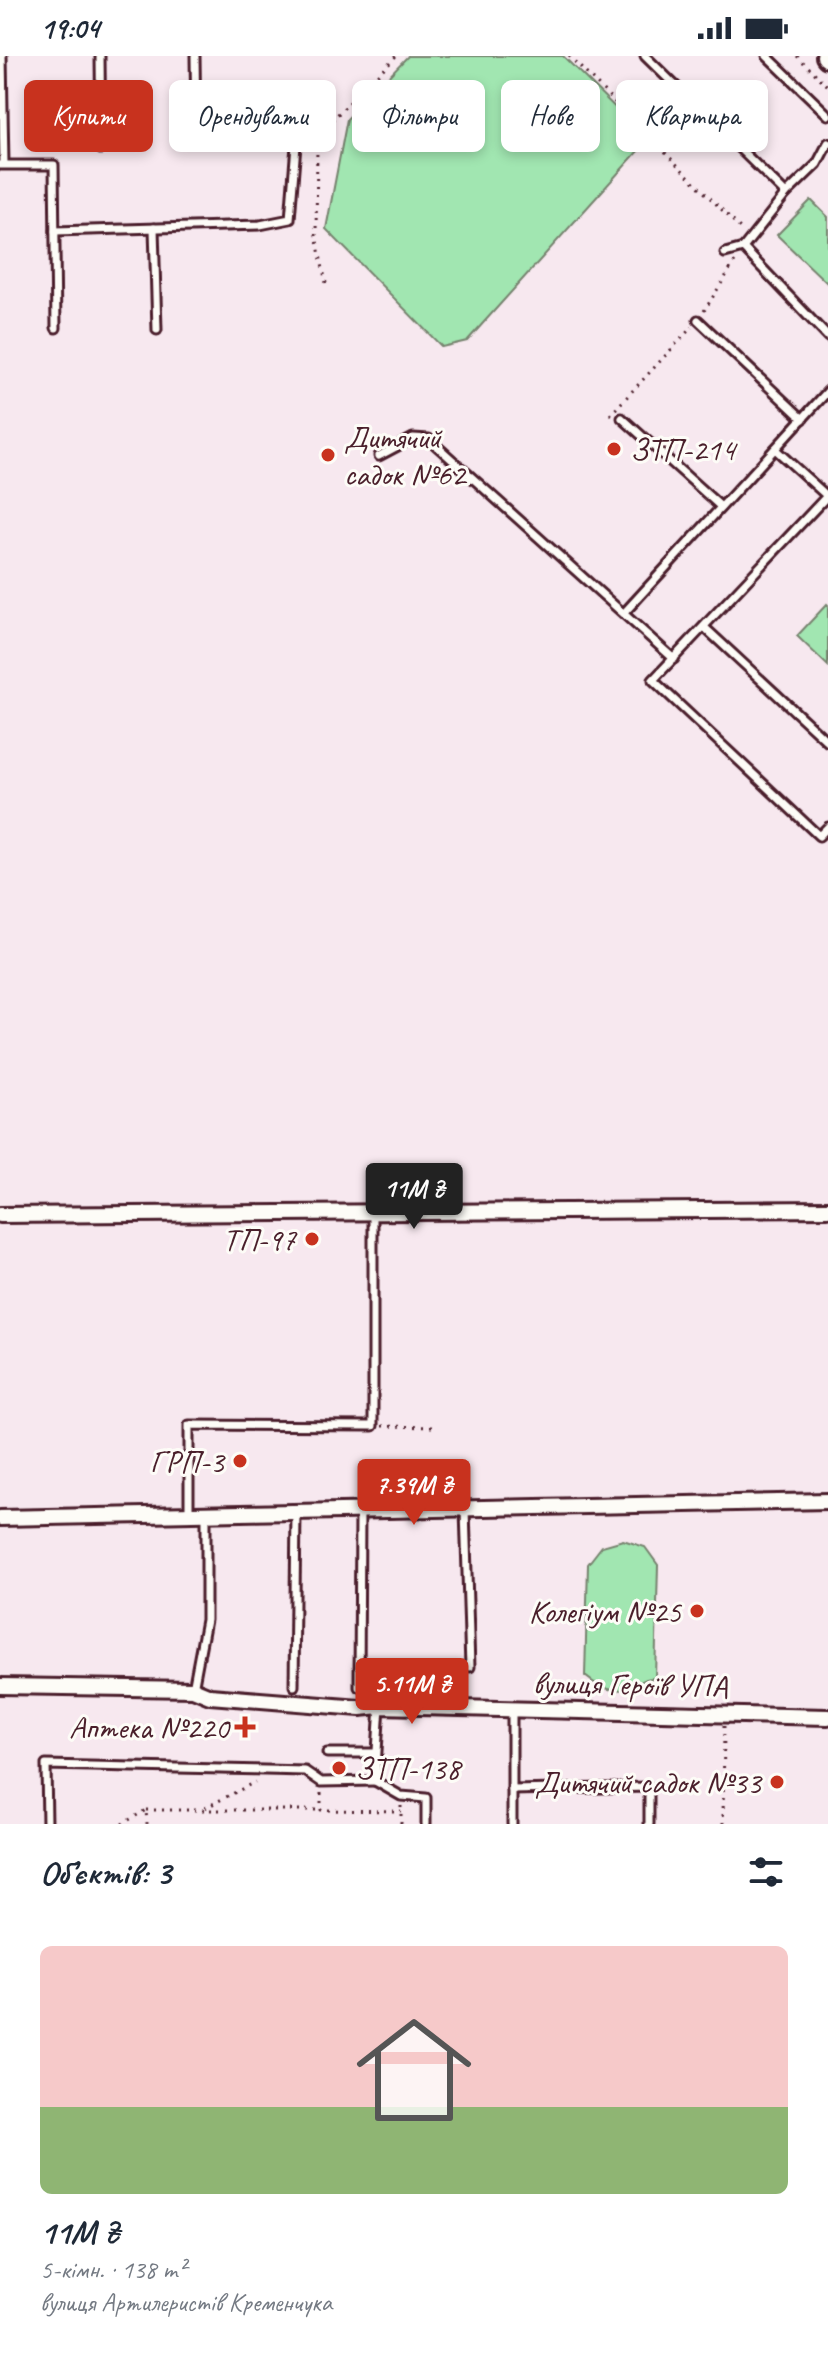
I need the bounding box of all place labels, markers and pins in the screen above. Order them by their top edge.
place label: Дитячий садок №62 [344,417,468,495]
place label: ЗТП-214 [630,429,739,470]
marker: ЗТП-214 [605,440,623,458]
marker: Дитячий садок №62 [319,446,337,464]
pin: 11M ₴ [358,1163,470,1231]
place label: ТП-97 [223,1219,298,1260]
marker: ТП-97 [303,1230,321,1248]
place label: ГРП-3 [150,1441,227,1482]
marker: ГРП-3 [231,1452,249,1470]
pin: 7.39M ₴ [340,1459,488,1527]
place label: Колегіум №25 [529,1591,683,1632]
marker: Колегіум №25 [688,1602,706,1620]
pin: 5.11M ₴ [338,1658,486,1726]
place label: Аптека №220 [69,1707,232,1748]
marker: Аптека №220 [236,1718,254,1736]
place label: ЗТП-138 [355,1748,463,1789]
marker: ЗТП-138 [330,1759,348,1777]
place label: Дитячий садок №33 [535,1762,764,1803]
marker: Дитячий садок №33 [768,1773,786,1791]

